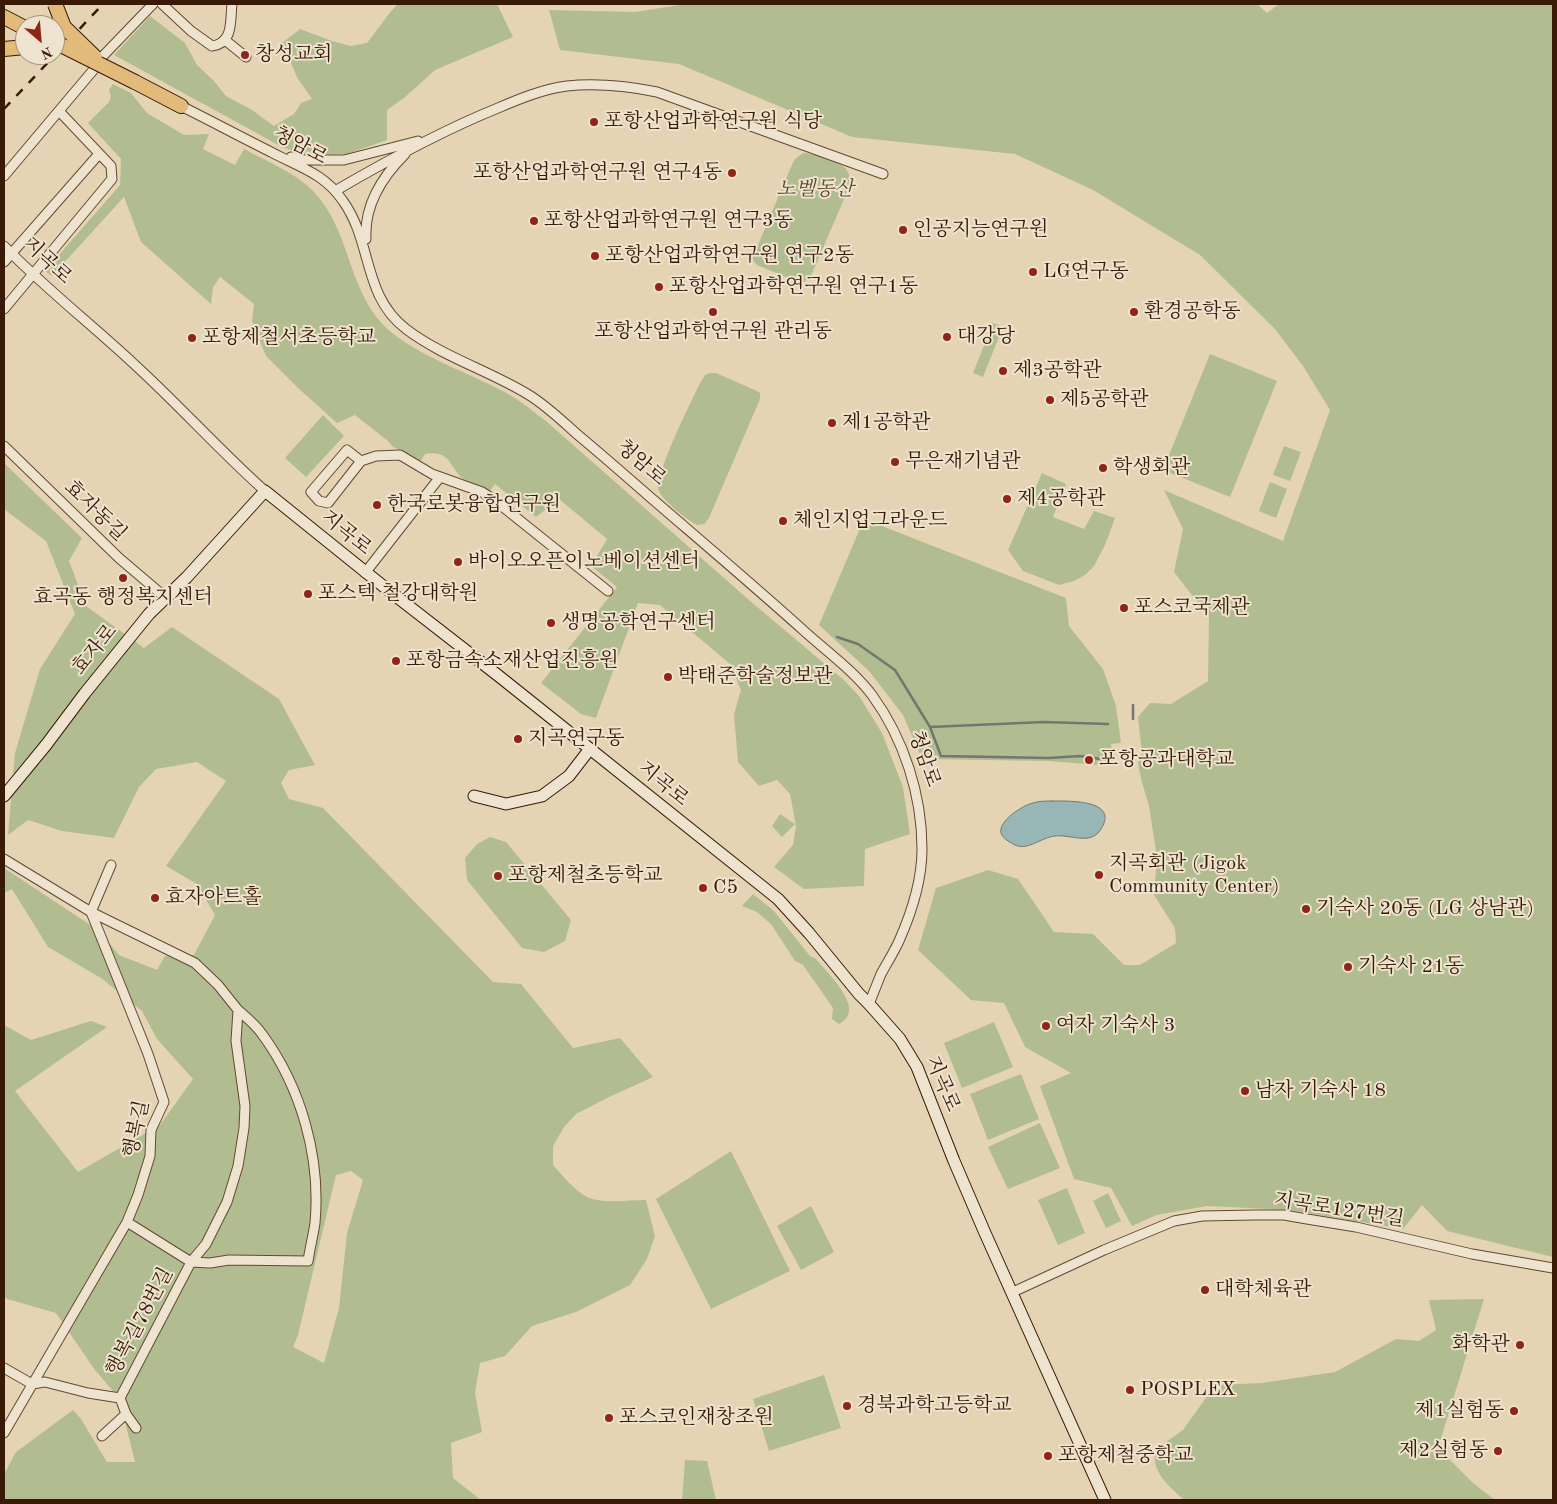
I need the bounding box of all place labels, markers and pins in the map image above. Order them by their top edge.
place label: 창성교회 [255,43,332,67]
marker: 창성교회 [239,49,251,61]
place label: 포항산업과학연구원 식당 [604,110,822,134]
marker: 포항산업과학연구원 식당 [588,116,600,128]
place label: 포항산업과학연구원 연구4동 [473,161,722,185]
marker: 포항산업과학연구원 연구4동 [726,167,738,179]
place label: 포항산업과학연구원 연구3동 [544,209,793,233]
marker: 포항산업과학연구원 연구3동 [528,215,540,227]
place label: 인공지능연구원 [913,218,1048,242]
marker: 인공지능연구원 [897,224,909,236]
place label: 포항산업과학연구원 연구2동 [605,244,854,268]
marker: 포항산업과학연구원 연구2동 [589,250,601,262]
place label: LG연구동 [1043,260,1129,284]
marker: LG연구동 [1027,266,1039,278]
place label: 포항산업과학연구원 연구1동 [669,275,918,299]
marker: 포항산업과학연구원 연구1동 [653,281,665,293]
place label: 환경공학동 [1144,300,1241,324]
marker: 포항산업과학연구원 관리동 [707,306,719,318]
marker: 환경공학동 [1128,306,1140,318]
place label: 포항산업과학연구원 관리동 [594,320,832,344]
place label: 대강당 [957,325,1015,349]
place label: 포항제철서초등학교 [202,326,376,350]
marker: 대강당 [941,331,953,343]
marker: 포항제철서초등학교 [186,332,198,344]
place label: 제3공학관 [1013,359,1102,383]
marker: 제3공학관 [997,365,1009,377]
place label: 제5공학관 [1060,388,1149,412]
marker: 제5공학관 [1044,394,1056,406]
place label: 제1공학관 [842,411,931,435]
marker: 제1공학관 [826,417,838,429]
place label: 무은재기념관 [905,450,1021,474]
marker: 무은재기념관 [889,456,901,468]
place label: 학생회관 [1113,456,1190,480]
marker: 학생회관 [1097,462,1109,474]
place label: 제4공학관 [1017,487,1106,511]
place label: 한국로봇융합연구원 [387,493,561,517]
marker: 제4공학관 [1001,493,1013,505]
marker: 한국로봇융합연구원 [371,499,383,511]
place label: 체인지업그라운드 [793,509,948,533]
marker: 체인지업그라운드 [777,515,789,527]
place label: 바이오오픈이노베이션센터 [468,550,700,574]
marker: 바이오오픈이노베이션센터 [452,556,464,568]
marker: 효곡동 행정복지센터 [117,572,129,584]
place label: 포스텍 철강대학원 [318,582,478,606]
place label: 효곡동 행정복지센터 [33,586,213,610]
marker: 포스텍 철강대학원 [302,588,314,600]
place label: 포스코국제관 [1134,596,1250,620]
marker: 포스코국제관 [1118,602,1130,614]
place label: 생명공학연구센터 [561,611,716,635]
marker: 생명공학연구센터 [545,617,557,629]
place label: 포항금속소재산업진흥원 [406,649,619,673]
marker: 포항금속소재산업진흥원 [390,655,402,667]
place label: 박태준학술정보관 [678,665,833,689]
marker: 박태준학술정보관 [662,671,674,683]
place label: 지곡연구동 [528,727,625,751]
marker: 지곡연구동 [512,733,524,745]
place label: 포항공과대학교 [1099,748,1234,772]
marker: 포항공과대학교 [1083,754,1095,766]
place label: 지곡회관 (Jigok Community Center) [1109,852,1279,899]
place label: 포항제철초등학교 [508,864,663,888]
marker: 지곡회관 (Jigok Community Center) [1093,869,1105,881]
marker: 포항제철초등학교 [492,870,504,882]
place label: C5 [713,876,738,900]
marker: C5 [697,882,709,894]
place label: 효자아트홀 [165,886,262,910]
marker: 효자아트홀 [149,892,161,904]
place label: 기숙사 20동 (LG 상남관) [1316,897,1534,921]
marker: 기숙사 20동 (LG 상남관) [1300,903,1312,915]
place label: 기숙사 21동 [1358,955,1464,979]
marker: 기숙사 21동 [1342,961,1354,973]
place label: 여자 기숙사 3 [1056,1014,1175,1038]
marker: 여자 기숙사 3 [1040,1020,1052,1032]
place label: 남자 기숙사 18 [1255,1079,1386,1103]
marker: 남자 기숙사 18 [1239,1085,1251,1097]
place label: 대학체육관 [1215,1278,1312,1302]
marker: 대학체육관 [1199,1284,1211,1296]
place label: 화학관 [1452,1333,1510,1357]
marker: 화학관 [1514,1339,1526,1351]
place label: POSPLEX [1140,1378,1236,1402]
marker: POSPLEX [1124,1384,1136,1396]
place label: 경북과학고등학교 [857,1394,1012,1418]
place label: 제1실험동 [1415,1399,1504,1423]
marker: 경북과학고등학교 [841,1400,853,1412]
marker: 제1실험동 [1508,1405,1520,1417]
place label: 포스코인재창조원 [619,1406,774,1430]
marker: 포스코인재창조원 [603,1412,615,1424]
place label: 제2실험동 [1399,1439,1488,1463]
place label: 포항제철중학교 [1058,1444,1193,1468]
marker: 제2실험동 [1492,1445,1504,1457]
marker: 포항제철중학교 [1042,1450,1054,1462]

